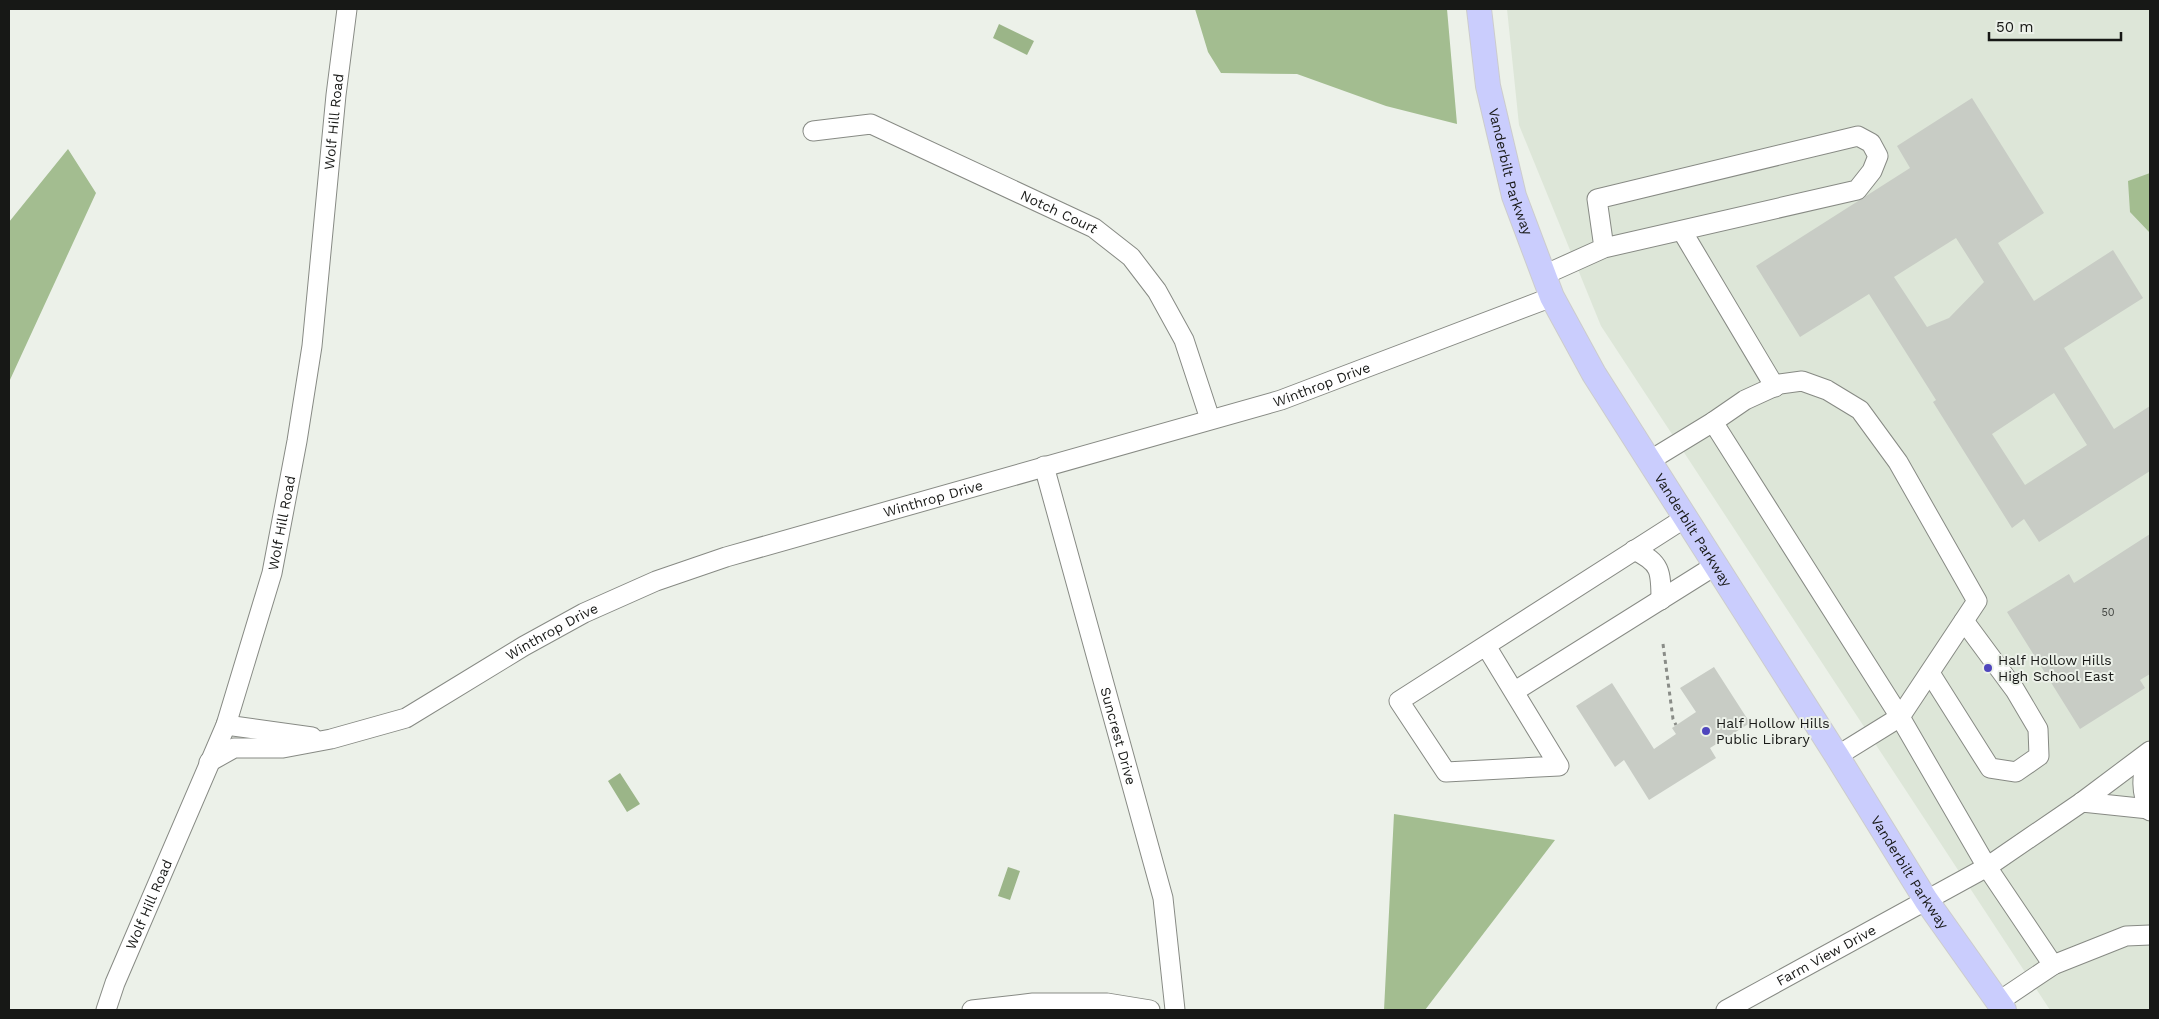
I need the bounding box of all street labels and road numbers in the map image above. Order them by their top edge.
street label: Wolf Hill Road [321,73,347,170]
street label: Vanderbilt Parkway [1485,106,1536,238]
street label: Notch Court [1018,187,1102,236]
street label: Winthrop Drive [1271,359,1372,410]
street label: Vanderbilt Parkway [1651,470,1736,590]
street label: Wolf Hill Road [265,474,298,572]
street label: Winthrop Drive [881,477,985,520]
street label: Winthrop Drive [503,600,600,663]
street label: Suncrest Drive [1097,685,1139,787]
street label: Vanderbilt Parkway [1868,813,1952,932]
street label: Wolf Hill Road [122,857,175,952]
street label: Farm View Drive [1774,922,1878,989]

